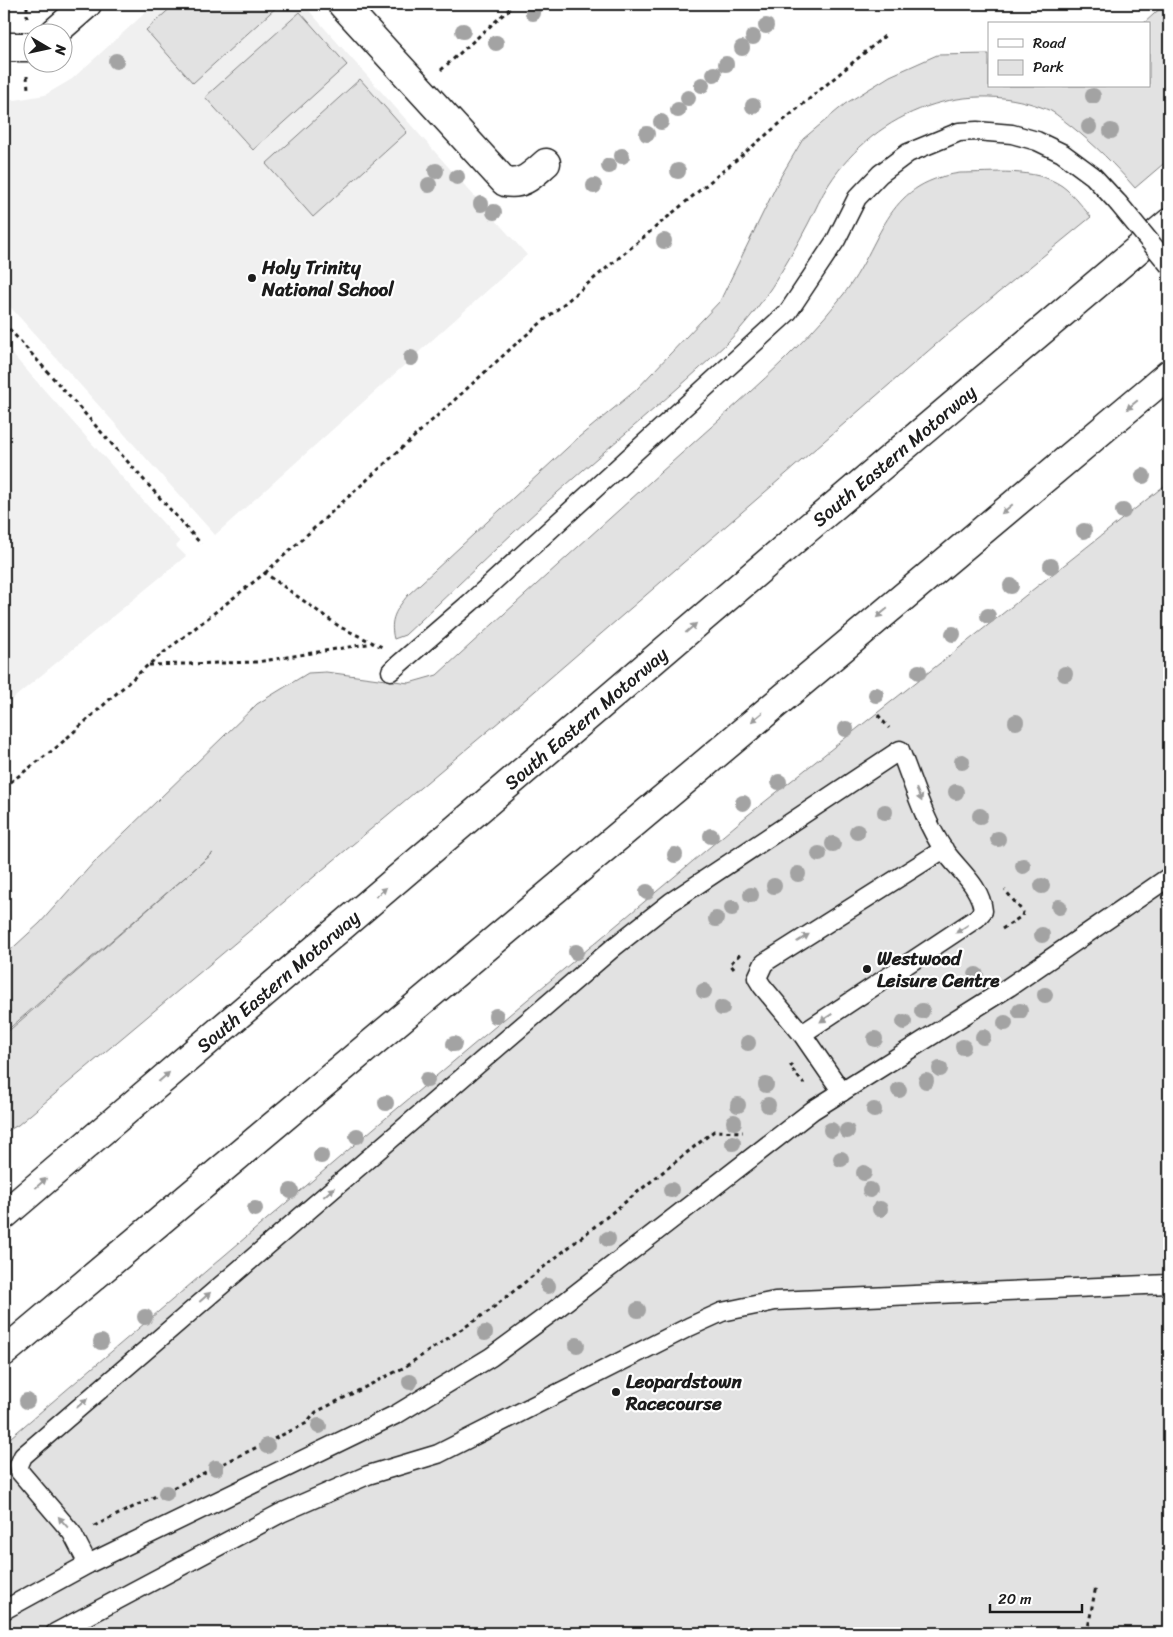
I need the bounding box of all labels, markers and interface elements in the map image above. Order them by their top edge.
north arrow [22,22,72,72]
legend [988,22,1150,88]
text: Road [1033,30,1066,56]
text: N [47,42,74,57]
text: Park [1033,54,1064,80]
place label: Holy Trinity National School [261,251,394,306]
marker: Holy Trinity National School [246,272,258,284]
street label: South Eastern Motorway [804,376,984,535]
one-way arrow [1125,400,1138,411]
one-way arrow [1000,503,1013,514]
one-way arrow [876,607,888,618]
one-way arrow [684,622,697,633]
street label: South Eastern Motorway [496,638,675,798]
one-way arrow [751,712,764,723]
one-way arrow [915,788,923,802]
one-way arrow [374,887,387,898]
street label: South Eastern Motorway [188,901,367,1061]
one-way arrow [955,924,968,934]
one-way arrow [796,934,809,943]
place label: Westwood Leisure Centre [877,942,1000,997]
marker: Westwood Leisure Centre [861,963,873,975]
one-way arrow [819,1014,833,1023]
one-way arrow [158,1072,171,1083]
one-way arrow [34,1177,46,1189]
one-way arrow [322,1186,335,1197]
one-way arrow [198,1292,211,1303]
place label: Leopardstown Racecourse [625,1365,742,1420]
marker: Leopardstown Racecourse [610,1386,622,1398]
one-way arrow [75,1397,87,1409]
one-way arrow [57,1517,69,1529]
scale bar [990,1582,1083,1614]
text: 20 m [998,1586,1032,1612]

